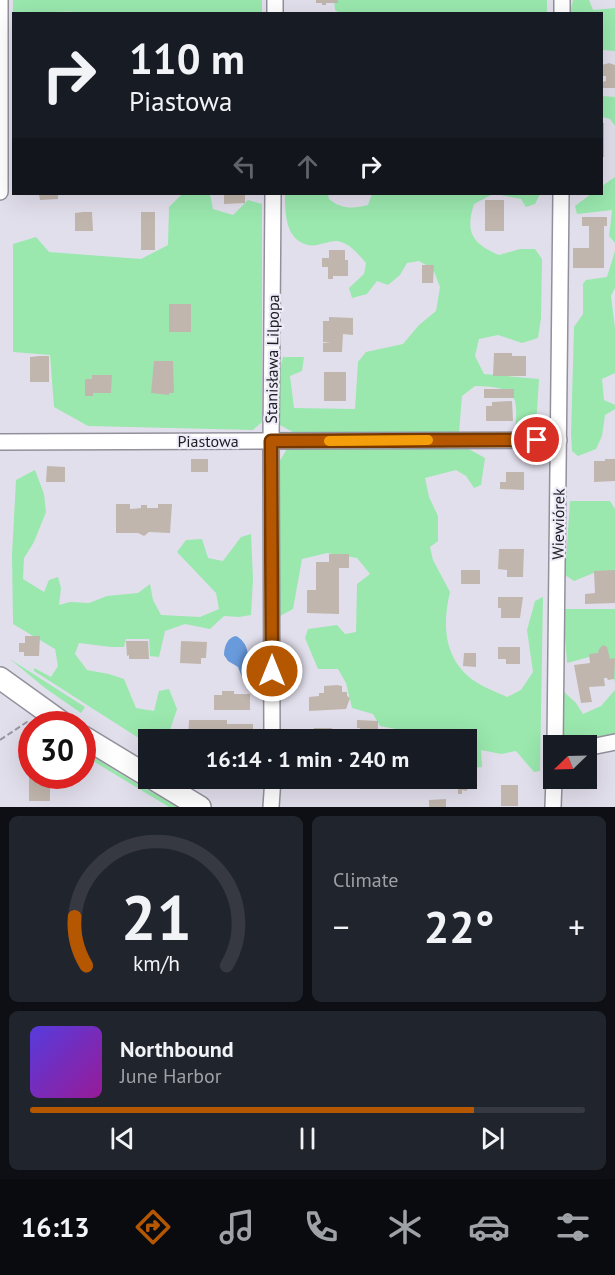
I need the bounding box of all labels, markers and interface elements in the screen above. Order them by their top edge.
text: 110 m [129,31,245,86]
icon: right [30,36,108,114]
text: Piastowa [129,84,232,118]
icon: left [228,150,261,183]
icon: ahead [291,150,324,183]
icon: right [354,150,387,183]
street label: Stanisława Lilpopa [261,294,283,424]
pin [511,414,562,465]
icon: arrive [520,423,553,456]
street label: Piastowa [177,431,239,451]
street label: Wiewiórek [547,488,569,560]
position arrow [240,639,304,703]
speed limit sign: 30 [18,711,96,789]
north arrow [543,735,597,789]
map controls [543,735,597,789]
text: 16:14 · 1 min · 240 m [206,745,409,773]
text: Climate [333,867,399,893]
text: 21 [121,876,191,957]
text: 22° [424,897,494,955]
text: − [333,905,350,948]
text: + [568,905,585,948]
text: km/h [132,949,179,977]
text: Northbound [120,1035,234,1063]
text: June Harbor [120,1063,222,1089]
icon: previous [106,1122,139,1155]
icon: pause [291,1122,324,1155]
icon: next [476,1122,509,1155]
icon: directions [132,1206,174,1248]
icon: music [216,1206,258,1248]
icon: phone [300,1206,342,1248]
icon: climate [384,1206,426,1248]
icon: car [468,1206,510,1248]
icon: filters [552,1206,594,1248]
text: 16:13 [21,1210,90,1244]

